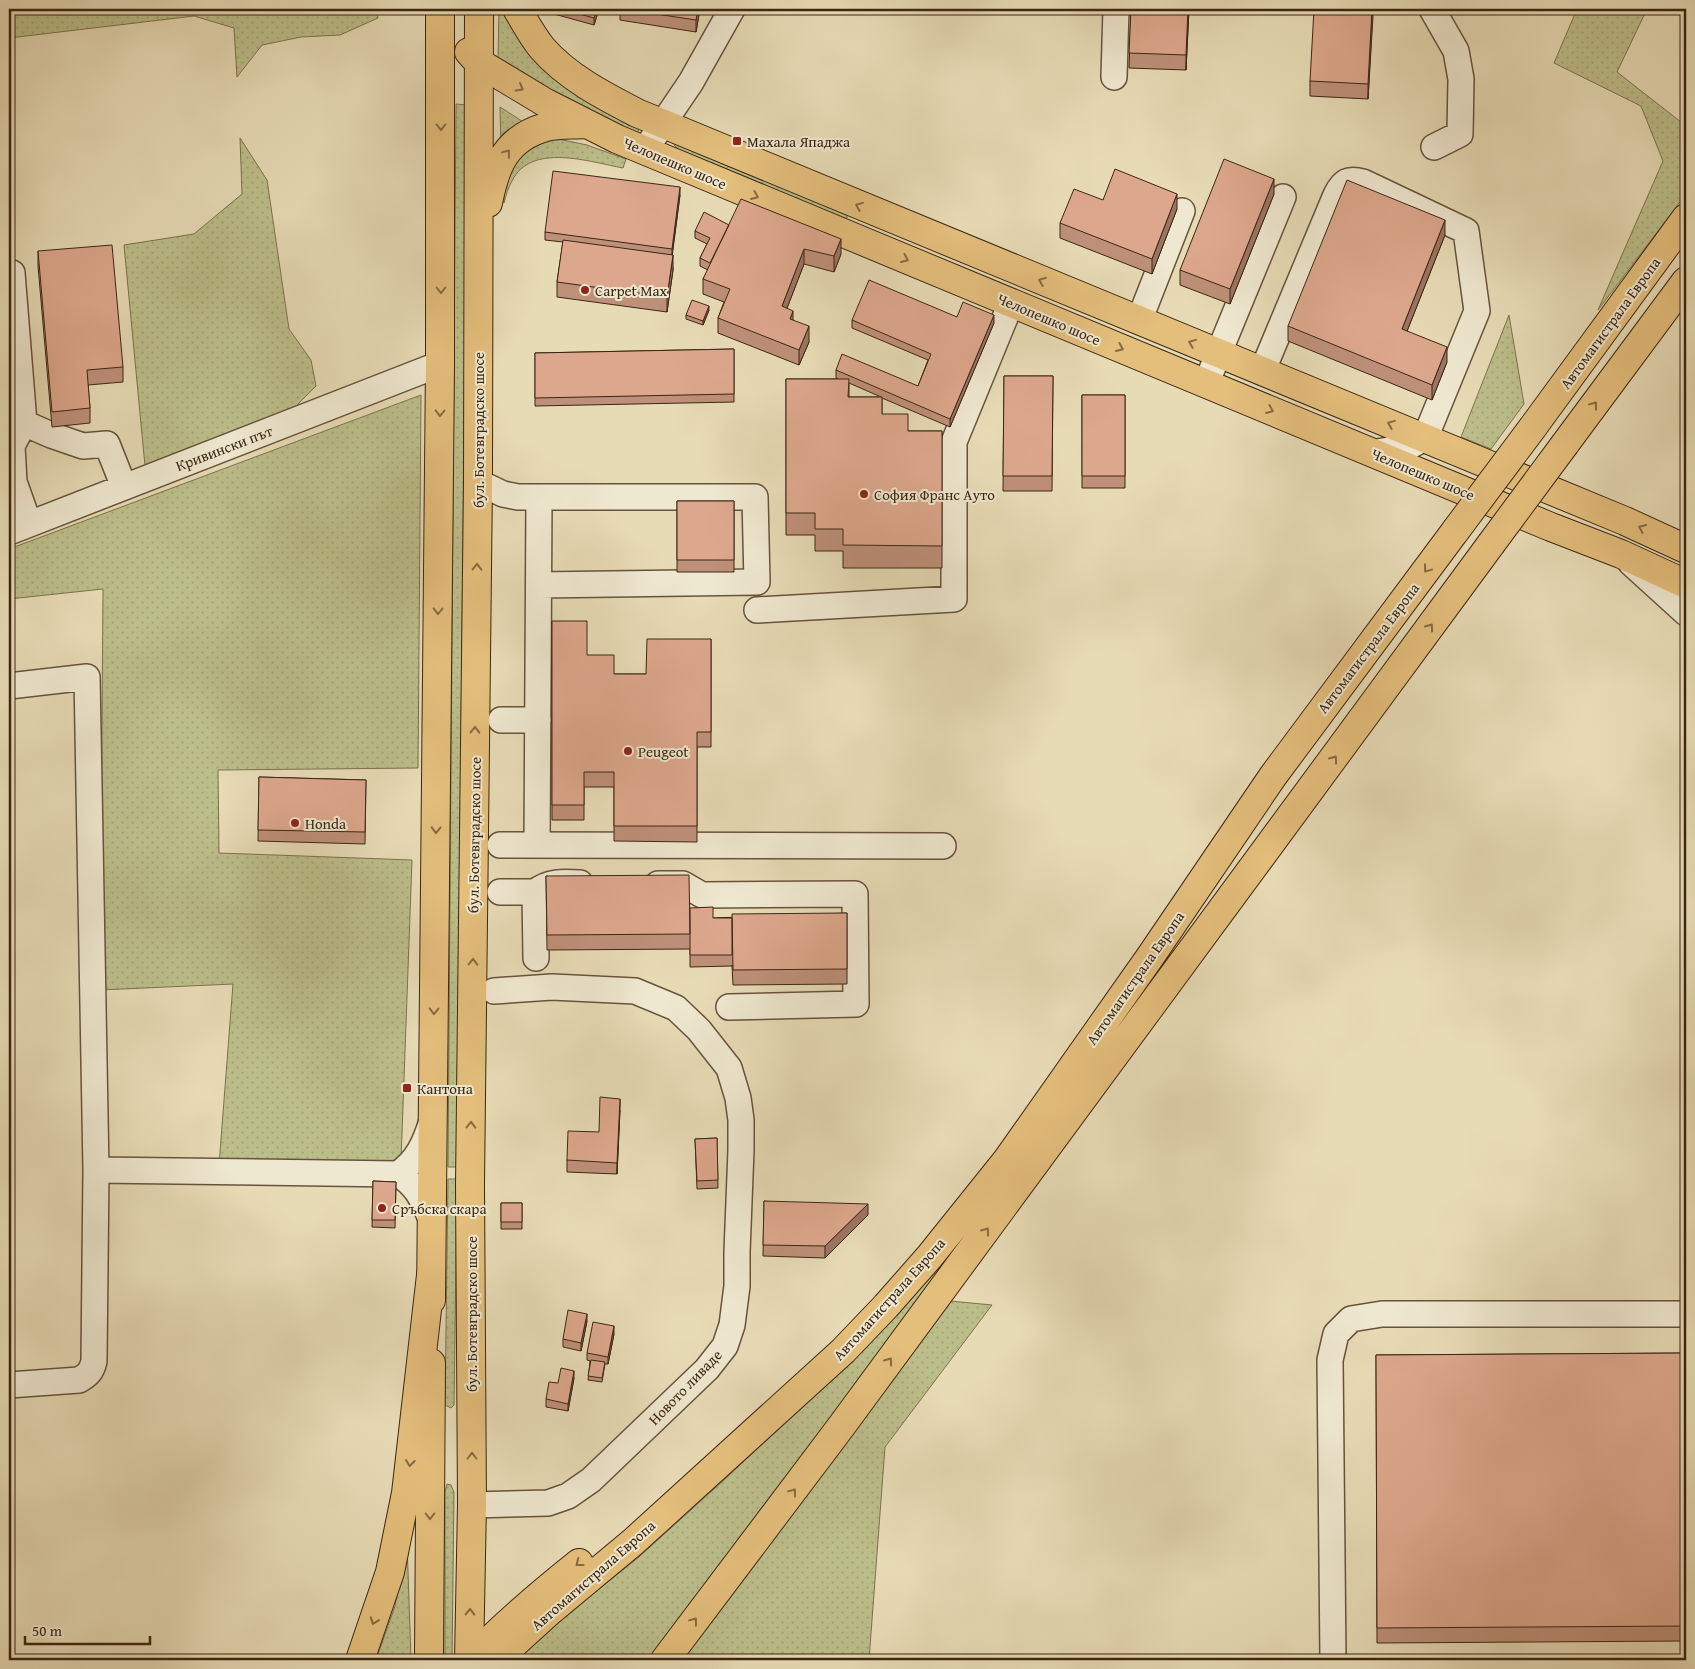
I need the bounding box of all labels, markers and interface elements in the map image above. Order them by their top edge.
one-way arrow [514,82,523,92]
one-way arrow [436,124,446,132]
place label: Махала Япаджа [747,131,851,152]
street label: Челопешко шосе [620,132,730,194]
marker: Махала Япаджа [731,135,743,147]
one-way arrow [501,150,509,159]
one-way arrow [750,190,759,201]
one-way arrow [855,201,864,212]
one-way arrow [900,252,909,263]
street label: Автомагистрала Европа [1555,252,1666,393]
one-way arrow [1038,277,1047,287]
place label: Carpet Max [595,280,668,301]
marker: Carpet Max [579,284,591,296]
one-way arrow [436,286,446,294]
street label: Челопешко шосе [994,288,1104,350]
one-way arrow [1188,338,1197,349]
one-way arrow [1115,341,1124,352]
street label: бул. Ботевградско шосе [468,352,489,508]
one-way arrow [1588,401,1597,411]
one-way arrow [1265,404,1274,415]
one-way arrow [435,410,445,417]
street label: Кривински път [172,420,276,476]
one-way arrow [1387,420,1396,431]
street label: Челопешко шосе [1368,443,1478,505]
place label: София Франс Ауто [874,484,995,505]
marker: София Франс Ауто [858,488,870,500]
one-way arrow [1638,524,1647,535]
one-way arrow [472,563,482,571]
one-way arrow [1424,563,1432,572]
street label: Автомагистрала Европа [1312,578,1425,718]
one-way arrow [433,607,443,615]
one-way arrow [1424,623,1433,633]
one-way arrow [470,726,481,734]
place label: Peugeot [638,741,689,762]
marker: Peugeot [622,745,634,757]
one-way arrow [1328,755,1337,765]
street label: бул. Ботевградско шосе [462,757,486,913]
place label: Honda [305,813,346,834]
marker: Honda [289,817,301,829]
one-way arrow [431,826,441,834]
street label: Автомагистрала Европа [1081,906,1190,1049]
one-way arrow [468,958,478,966]
one-way arrow [429,1008,439,1015]
place label: Кантона [417,1078,474,1099]
marker: Кантона [401,1082,413,1094]
one-way arrow [466,1121,476,1128]
place label: Сръбска скара [392,1198,487,1219]
marker: Сръбска скара [376,1202,388,1214]
one-way arrow [980,1227,989,1237]
street label: Автомагистрала Европа [828,1232,950,1365]
street label: бул. Ботевградско шосе [461,1236,482,1392]
street label: Новото ливаде [644,1345,726,1429]
one-way arrow [884,1358,892,1367]
one-way arrow [466,1452,477,1460]
one-way arrow [405,1459,416,1467]
one-way arrow [787,1488,796,1498]
one-way arrow [425,1513,435,1521]
street label: Автомагистрала Европа [526,1515,660,1635]
one-way arrow [575,1557,585,1566]
one-way arrow [465,1607,475,1615]
scale bar [25,1614,150,1646]
one-way arrow [370,1616,380,1625]
one-way arrow [688,1617,697,1627]
text: 50 m [32,1620,63,1641]

